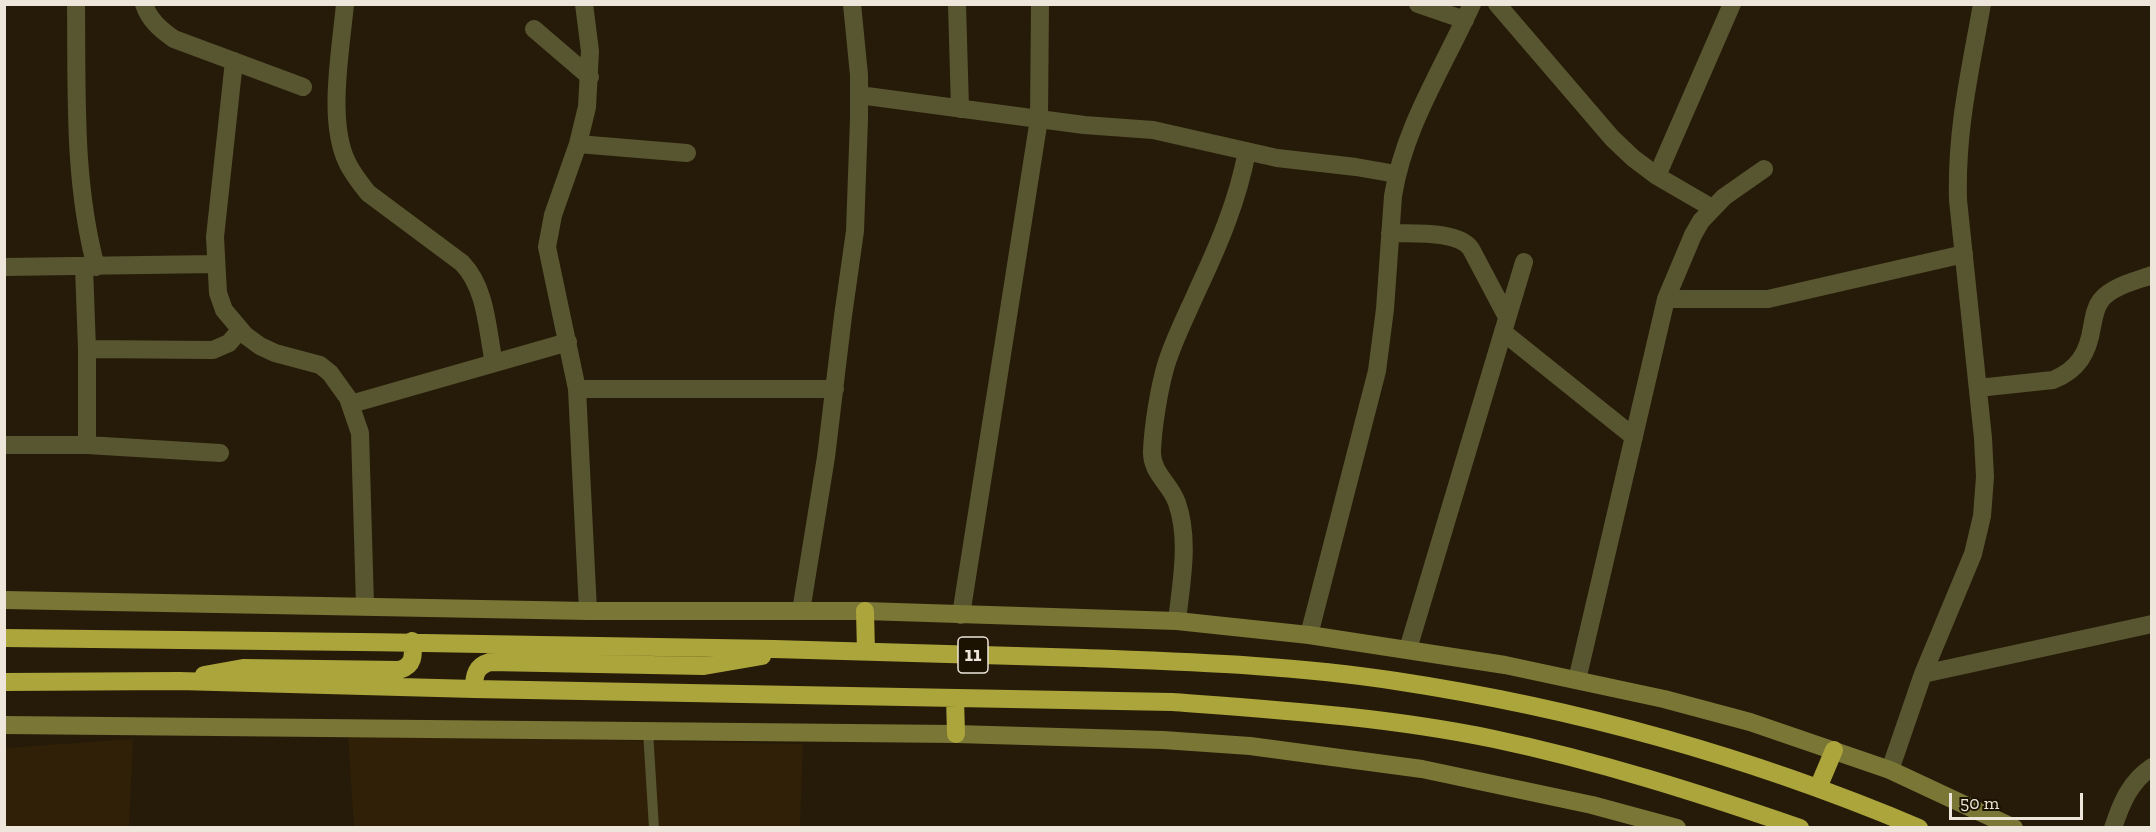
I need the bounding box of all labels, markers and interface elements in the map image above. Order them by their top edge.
road number: 11 [958,637,988,673]
scale bar [1952,781,2086,819]
text: 50 m [1960,792,1999,814]

